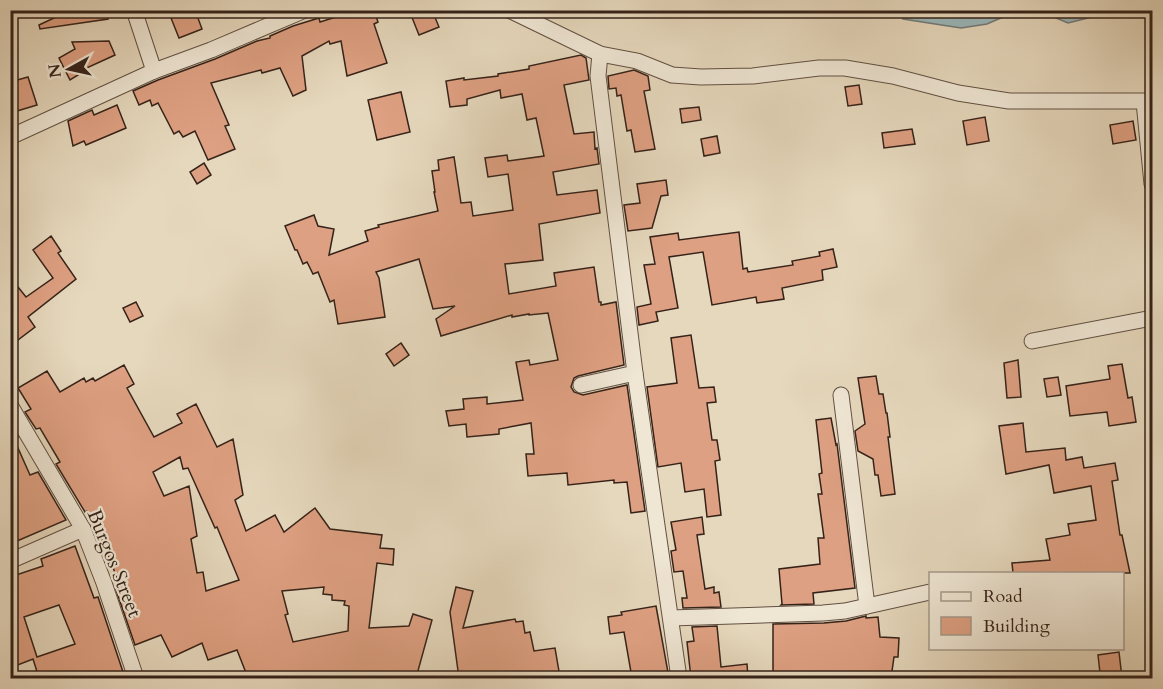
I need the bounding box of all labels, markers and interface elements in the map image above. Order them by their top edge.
north arrow [39,39,99,99]
text: N [43,62,67,79]
street label: Burgos Street [81,505,149,622]
legend [929,572,1124,650]
text: Road [983,584,1023,609]
text: Building [983,614,1051,639]

